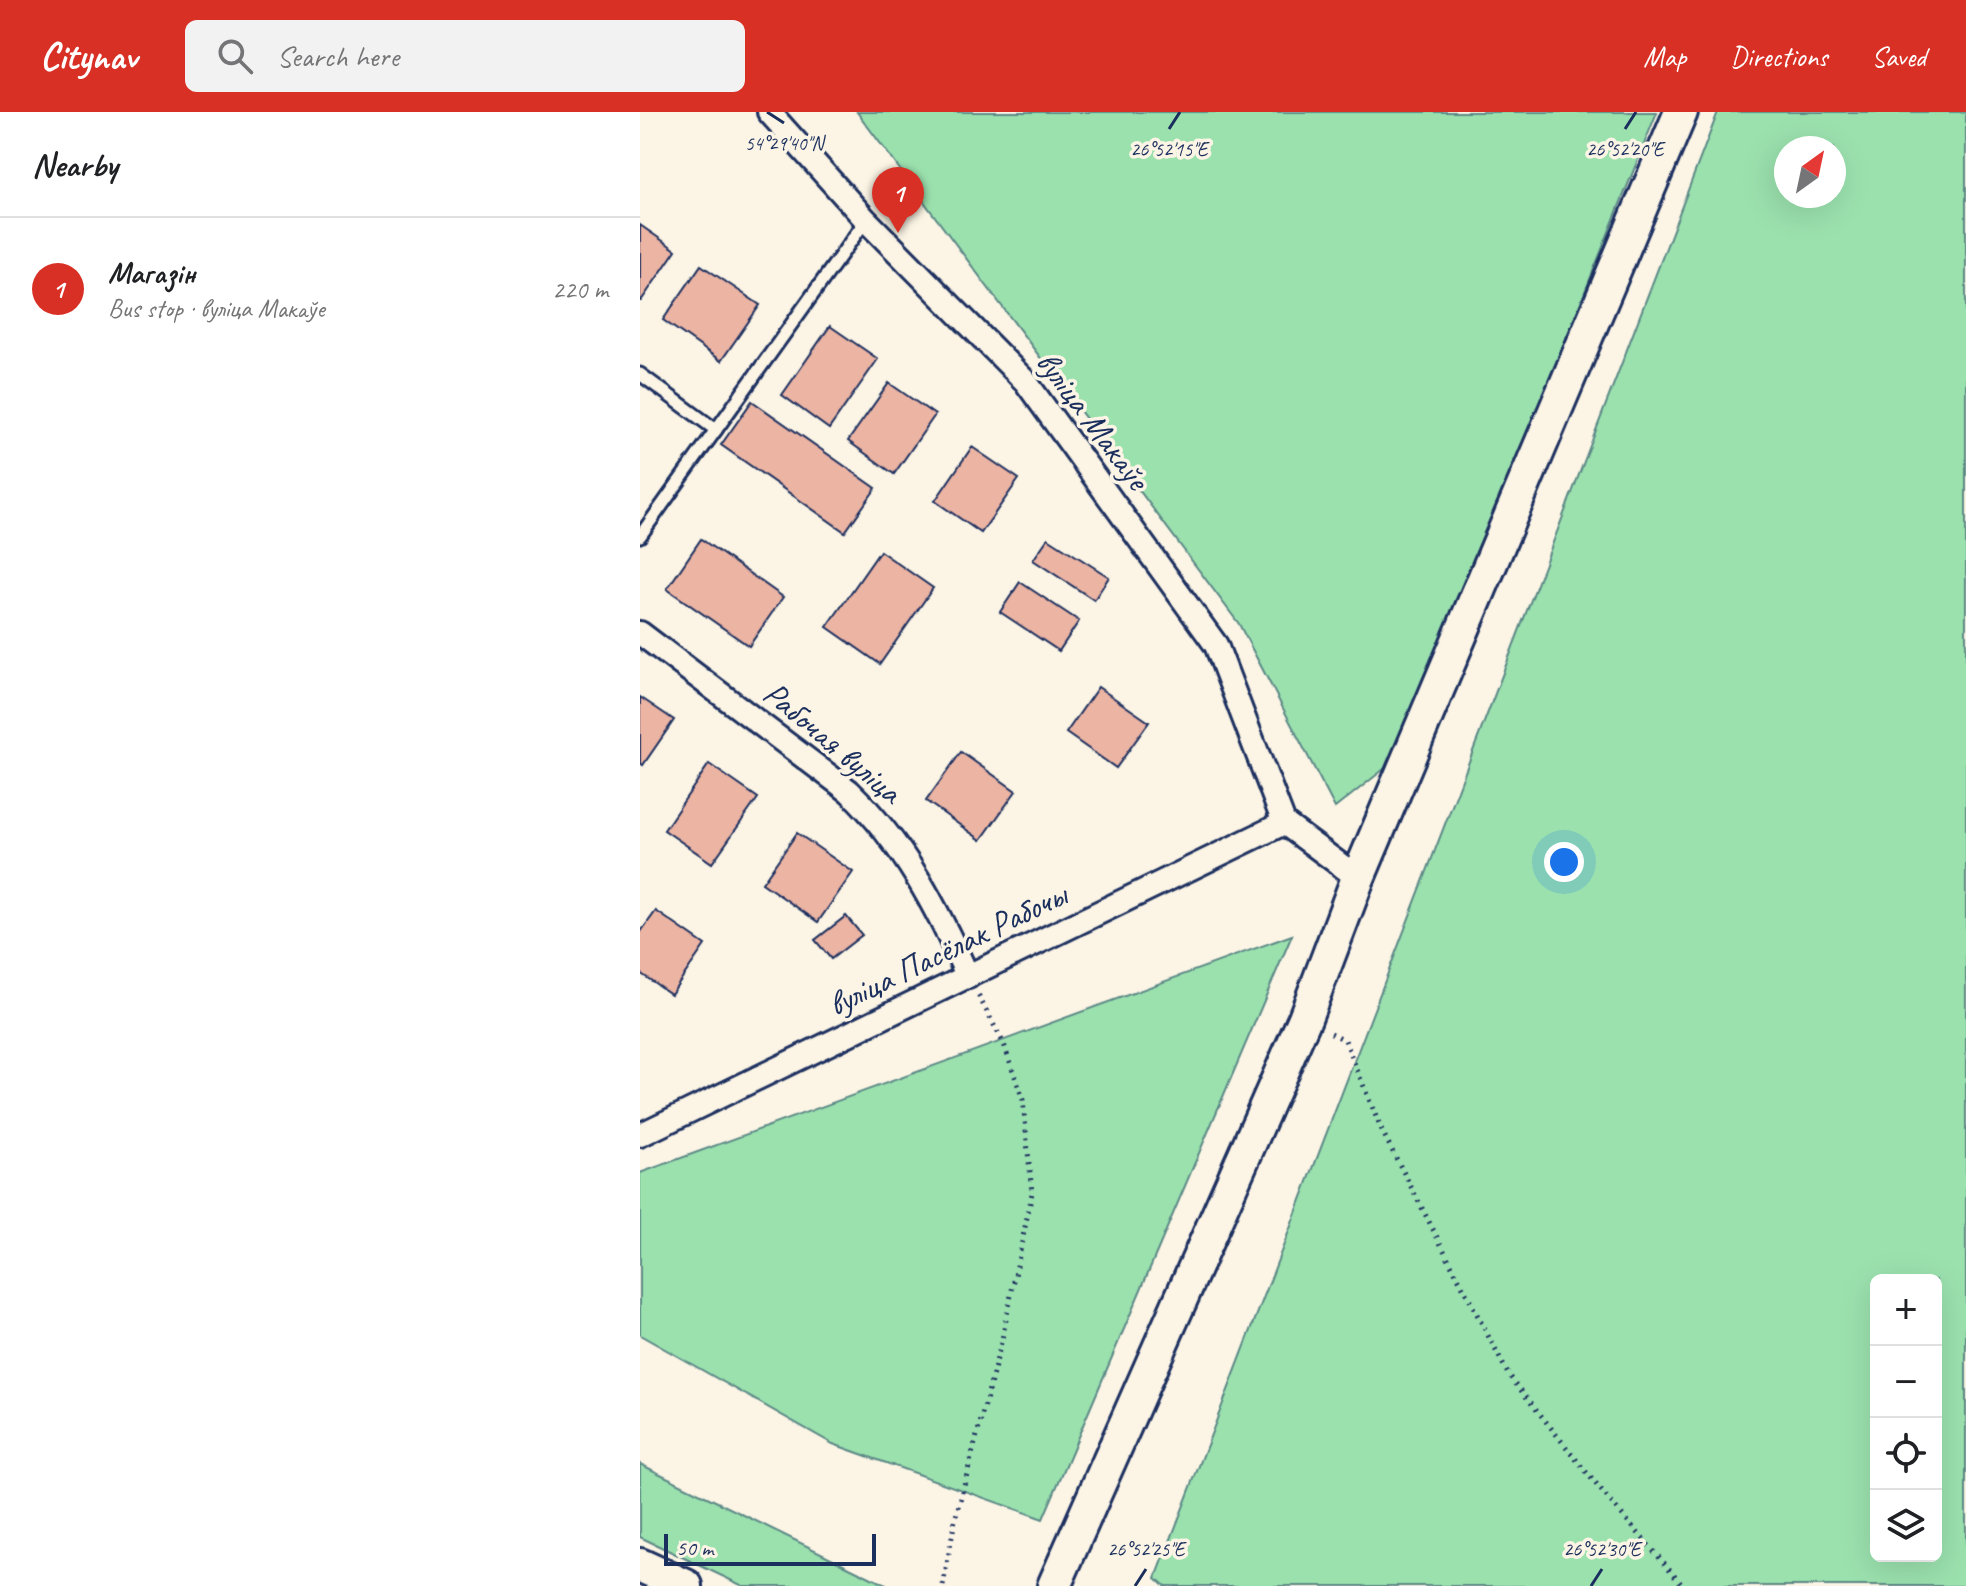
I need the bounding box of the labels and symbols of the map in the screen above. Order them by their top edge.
text: 54°29'40"N [745,131,826,156]
north arrow [1774,136,1846,208]
text: 26°52'15"E [1130,137,1210,162]
text: 26°52'20"E [1586,137,1666,162]
pin: 1 [872,167,924,233]
street label: вуліца Макаўе [1027,342,1161,500]
street label: Рабочая вуліца [755,672,913,814]
your location [1544,842,1584,882]
street label: вуліца Пасёлак Рабочы [820,871,1076,1025]
scale bar [664,1530,876,1566]
text: 26°52'25"E [1107,1537,1187,1562]
text: 26°52'30"E [1563,1537,1643,1562]

